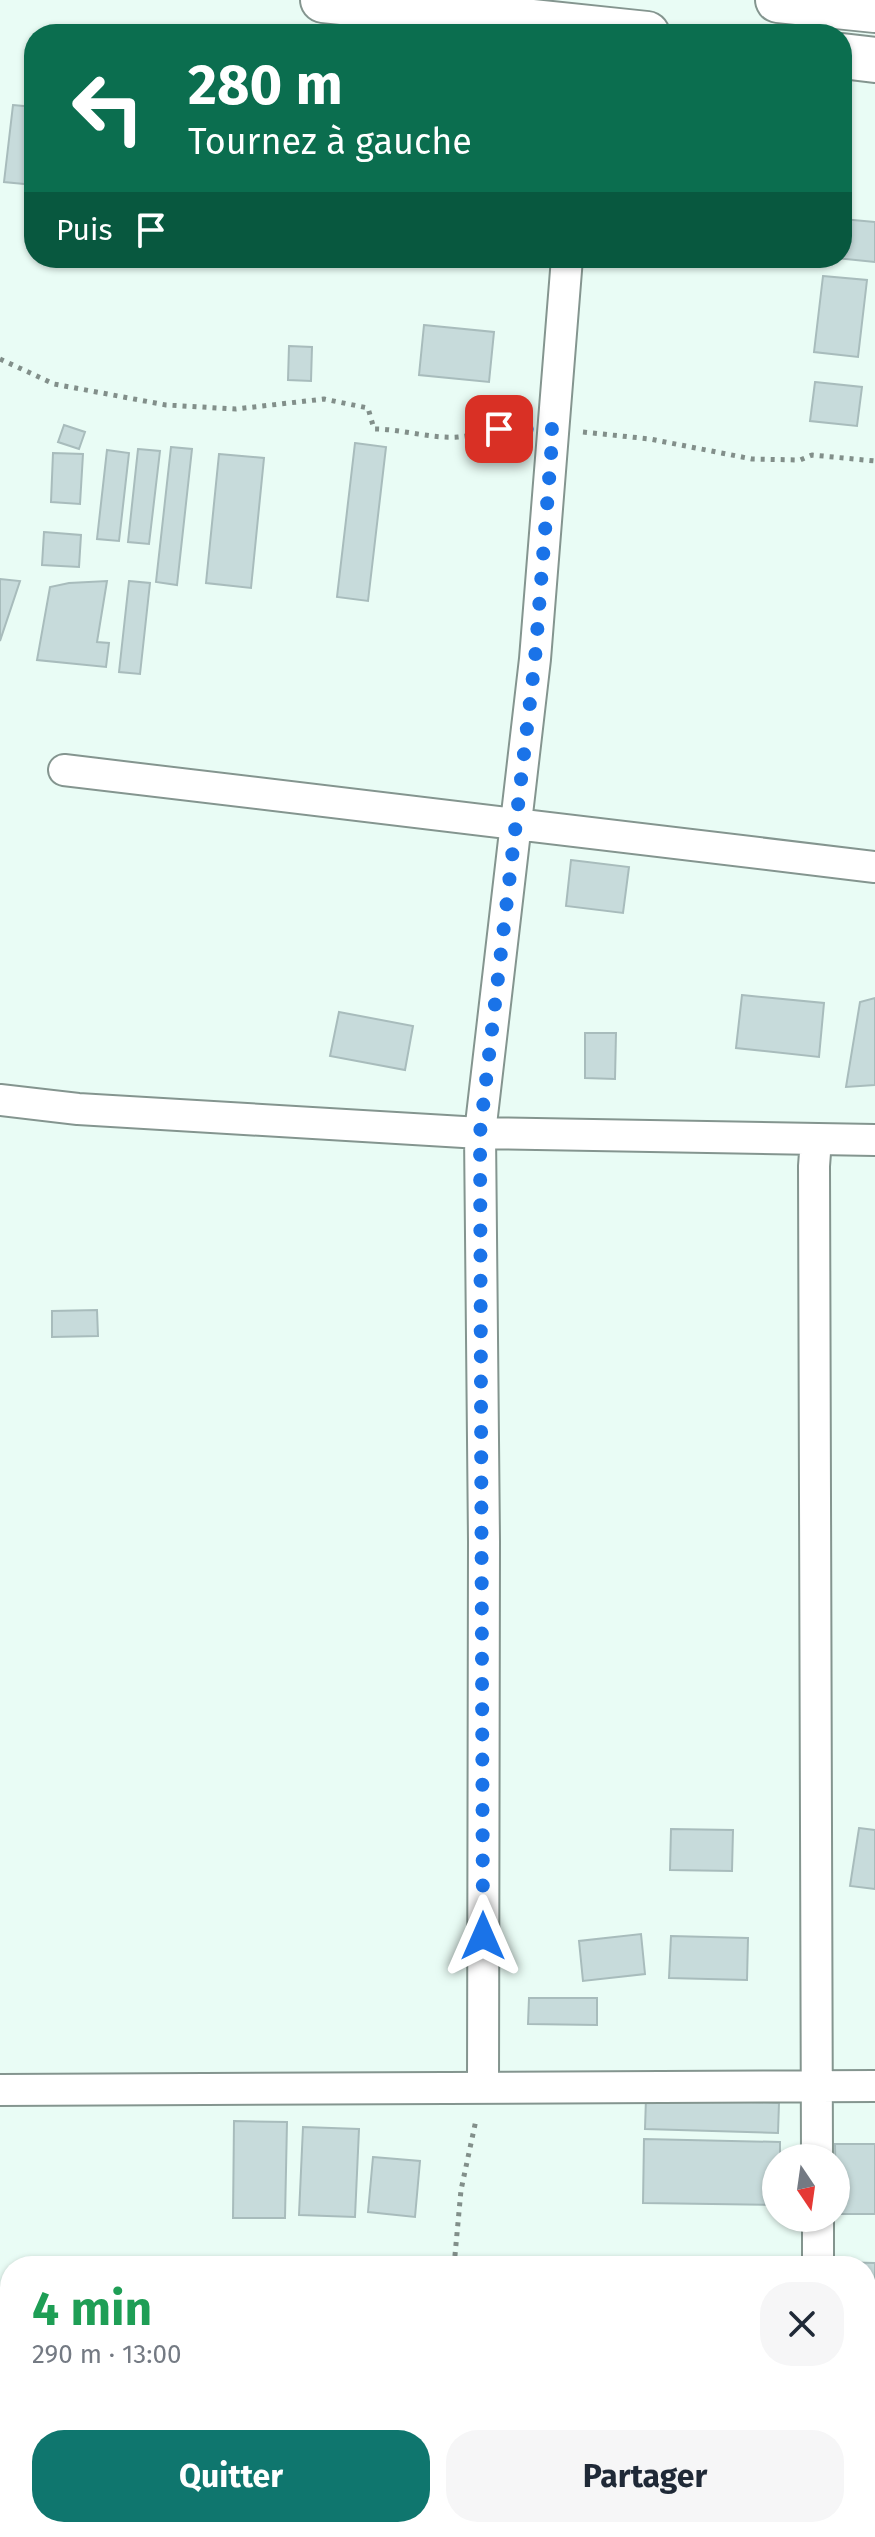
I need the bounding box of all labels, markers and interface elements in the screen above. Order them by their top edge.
text: 280 m [188,52,343,119]
icon: left [56,56,160,160]
text: Tournez à gauche [188,120,472,164]
icon: arrive [129,208,173,252]
text: Puis [56,212,113,248]
pin [465,395,533,463]
icon: arrive [477,407,521,451]
position arrow [441,1894,525,1978]
north arrow [762,2144,850,2232]
map controls [762,2144,850,2232]
text: 4 min [32,2280,152,2338]
button: close [760,2282,844,2366]
text: 290 m · 13:00 [32,2339,181,2370]
button: Quitter [32,2430,430,2522]
button: Partager [446,2430,844,2522]

